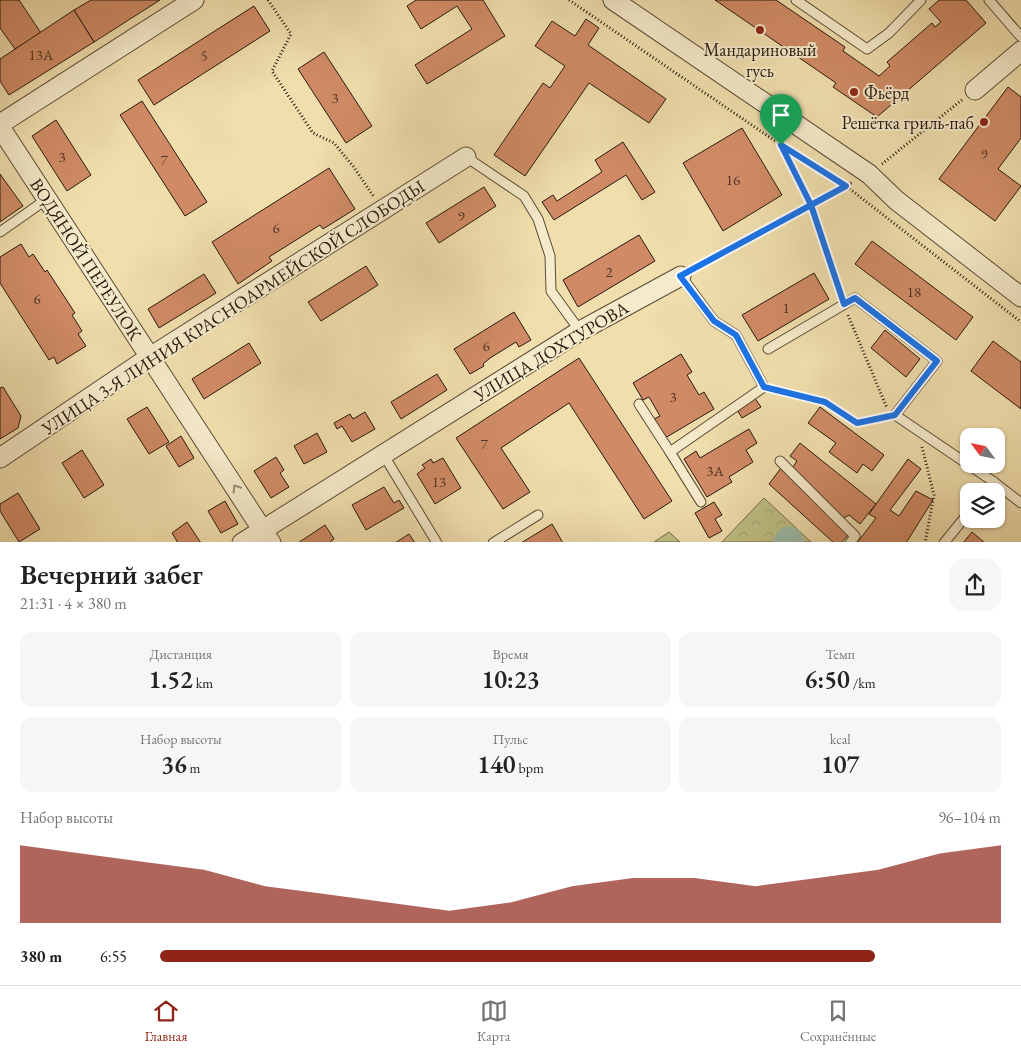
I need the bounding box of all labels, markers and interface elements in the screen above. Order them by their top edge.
marker: Мандариновый гусь [754,24,766,36]
place label: Мандариновый гусь [703,38,817,82]
house number: 13А [29,45,54,64]
house number: 5 [200,46,208,65]
place label: Фьёрд [864,81,909,104]
marker: Фьёрд [848,86,860,98]
house number: 3 [331,88,339,107]
pin [760,94,802,145]
icon: arrive [767,101,795,129]
place label: Решётка гриль-паб [841,111,974,134]
marker: Решётка гриль-паб [978,116,990,128]
house number: 9 [980,144,988,163]
house number: 3 [58,147,66,166]
house number: 7 [160,150,168,169]
house number: 16 [726,170,740,189]
street label: ВОДЯНОЙ ПЕРЕУЛОК [25,174,147,345]
street label: УЛИЦА 3-Я ЛИНИЯ КРАСНОАРМЕЙСКОЙ СЛОБОДЫ [36,174,429,440]
house number: 9 [457,206,465,225]
house number: 6 [272,218,280,237]
house number: 2 [605,262,613,281]
house number: 18 [907,282,921,301]
house number: 6 [33,289,41,308]
street label: УЛИЦА ДОХТУРОВА [469,295,633,407]
house number: 1 [782,298,790,317]
house number: 6 [482,336,490,355]
house number: 3 [669,387,677,406]
north arrow [960,428,1005,472]
map controls [960,428,1005,528]
house number: 7 [480,434,488,453]
house number: 3А [706,461,724,480]
house number: 13 [432,472,446,491]
button: layers [960,483,1005,528]
one-way arrow [233,485,242,494]
text: Вечерний забег [20,556,203,592]
button: share [949,559,1001,611]
text: 21:31 · 4 × 380 m [20,593,127,614]
text: Дистанция [150,645,212,663]
text: Время [493,645,528,663]
text: Темп [826,645,855,663]
text: 1.52 [148,663,193,695]
text: 10:23 [481,663,540,695]
text: 6:50 [805,663,850,695]
text: km [193,674,213,692]
text: /km [850,674,876,692]
text: Набор высоты [140,730,222,748]
text: Пульс [493,730,528,748]
text: kcal [830,730,851,748]
text: 36 [161,748,187,780]
text: 140 [477,748,516,780]
text: 107 [821,748,859,780]
text: m [187,759,201,777]
text: bpm [516,759,544,777]
text: Набор высоты [20,807,113,828]
text: 96–104 m [938,807,1001,828]
text: 380 m [20,946,62,967]
text: 6:55 [100,946,127,967]
tab: Главная [145,997,187,1045]
tab: Карта [477,997,510,1045]
tab: Сохранённые [800,997,876,1045]

